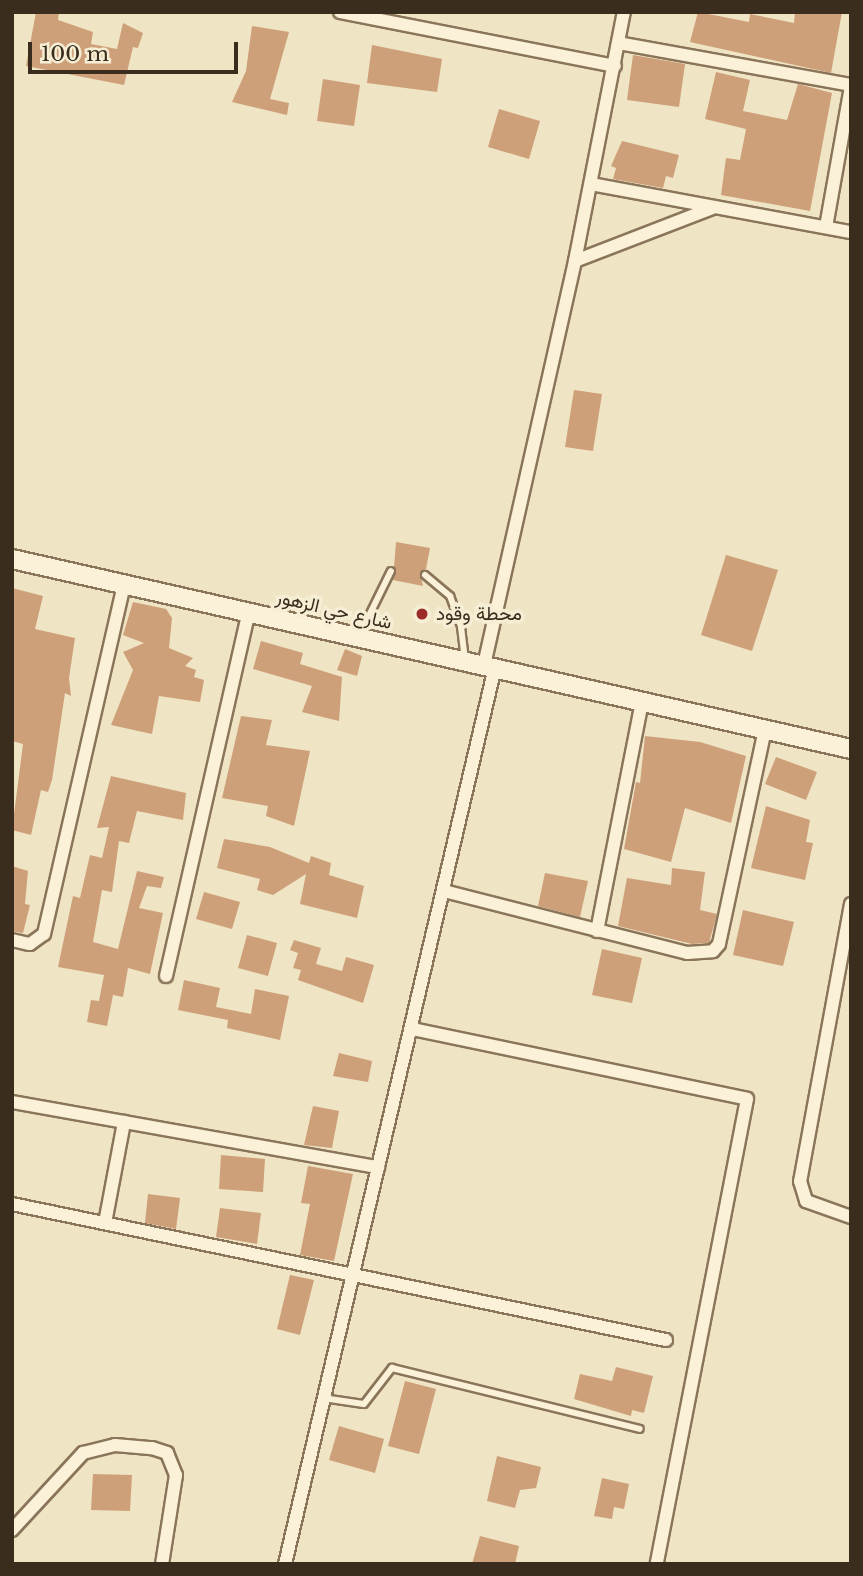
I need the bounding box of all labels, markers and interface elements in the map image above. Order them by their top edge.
scale bar [32,28,242,72]
text: 100 m [41,41,109,67]
street label: شارع حي الزهور [274,586,394,634]
place label: محطة وقود [436,603,522,625]
marker: محطة وقود [414,606,430,622]

